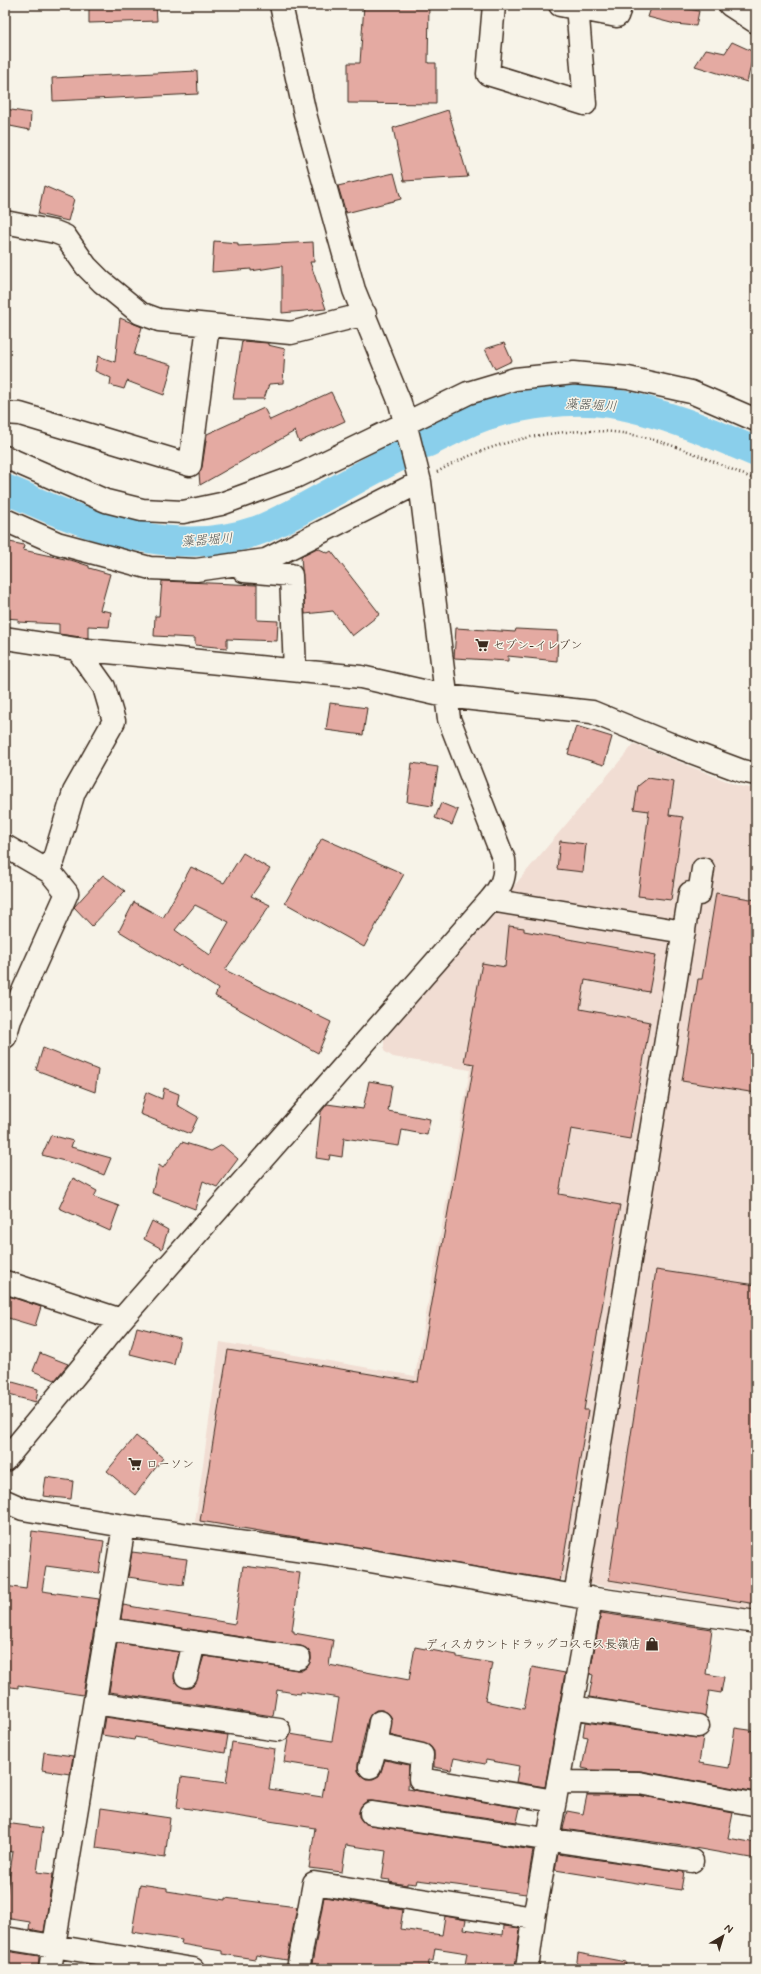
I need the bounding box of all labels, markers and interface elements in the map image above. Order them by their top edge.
water label: 藻器堀川 [565,396,617,415]
water label: 藻器堀川 [181,530,234,551]
supermarket icon: セブン-イレブン [474,637,490,653]
place label: セブン-イレブン [493,638,582,654]
supermarket icon: ローソン [127,1456,143,1472]
place label: ローソン [146,1457,194,1473]
shop icon: ディスカウントドラッグコスモス長嶺店 [644,1636,660,1652]
place label: ディスカウントドラッグコスモス長嶺店 [426,1637,641,1653]
north arrow [703,1916,743,1956]
text: N [721,1921,736,1937]

